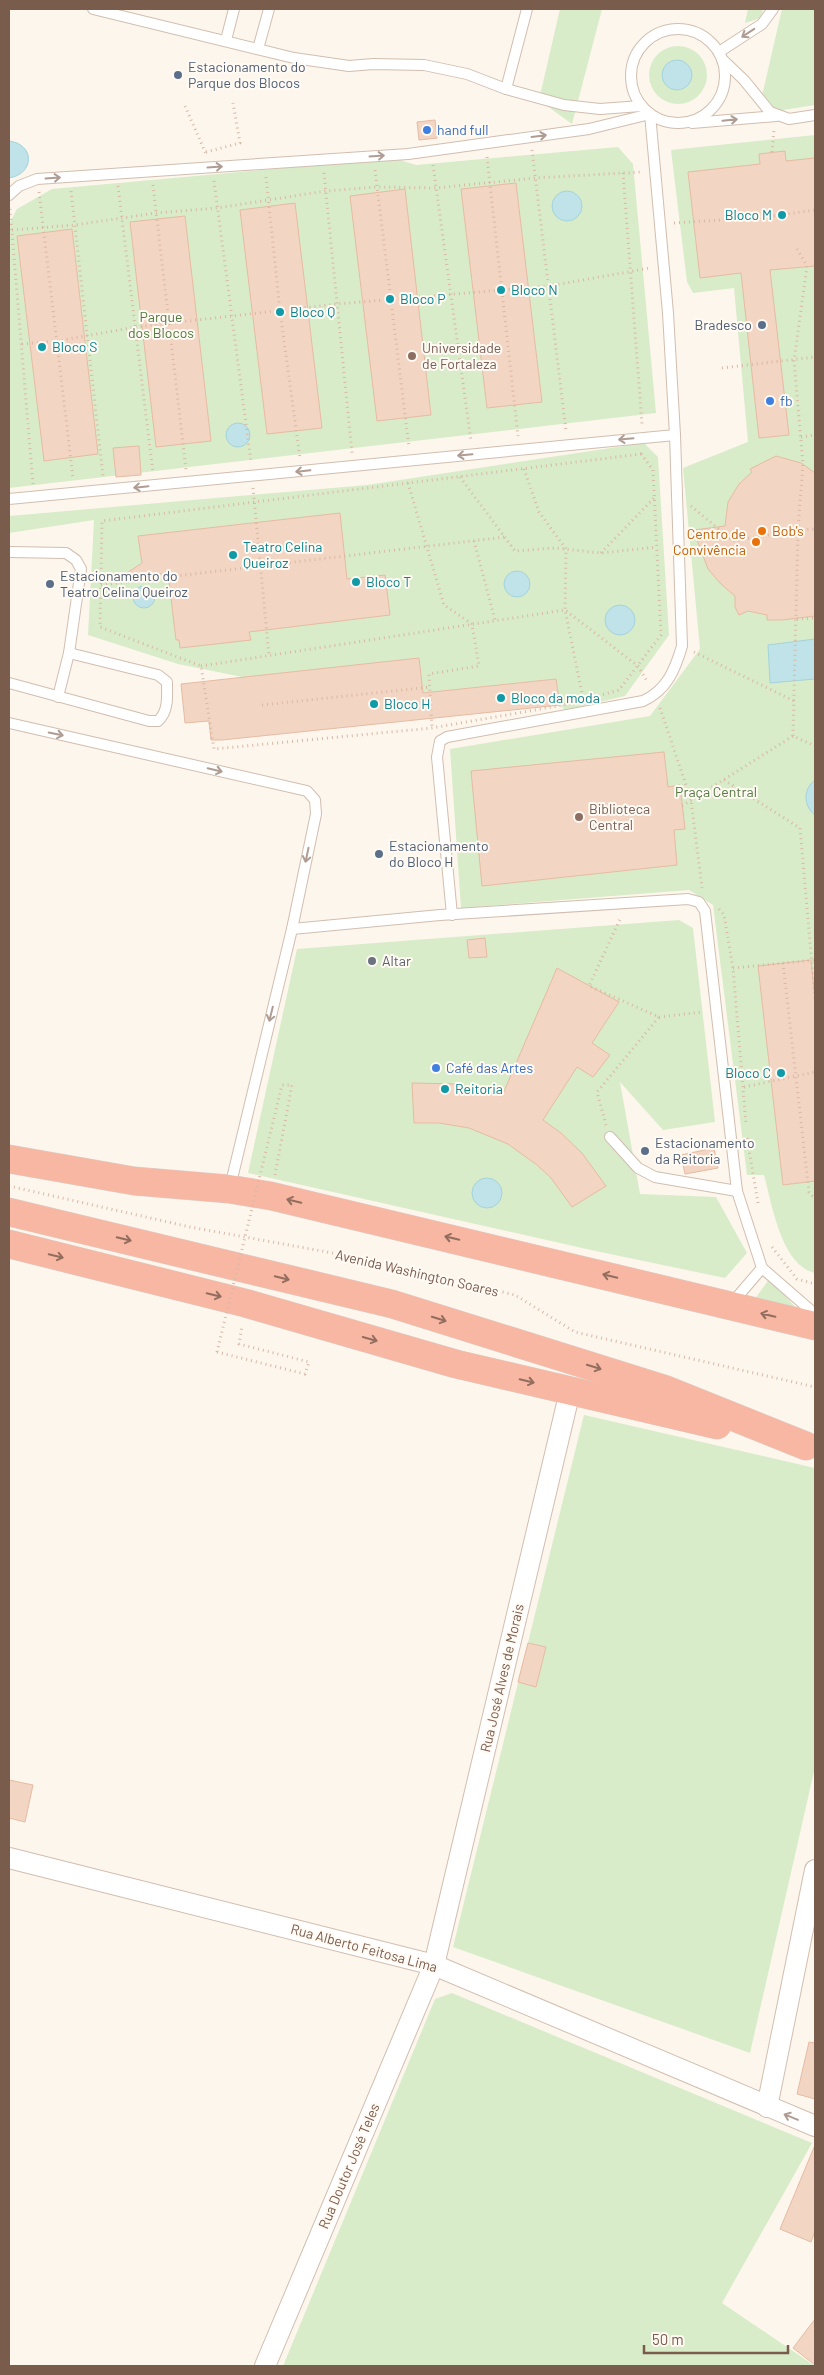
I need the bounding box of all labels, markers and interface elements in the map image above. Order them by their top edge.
one-way arrow [742,28,756,38]
place label: Estacionamento do Parque dos Blocos [188,58,306,91]
marker: Estacionamento do Parque dos Blocos [172,69,184,81]
one-way arrow [722,115,738,125]
place label: hand full [437,121,489,138]
marker: hand full [421,124,433,136]
one-way arrow [530,131,546,141]
one-way arrow [369,151,385,160]
one-way arrow [207,162,223,171]
one-way arrow [45,173,61,183]
place label: Bloco M [725,206,772,223]
marker: Bloco M [776,209,788,221]
place label: Bloco N [511,281,558,298]
marker: Bloco N [495,284,507,296]
place label: Bloco P [400,290,446,307]
marker: Bloco P [384,293,396,305]
place label: Bloco Q [290,303,335,320]
marker: Bloco Q [274,306,286,318]
park label: Parque dos Blocos [128,308,194,341]
place label: Bradesco [694,316,752,333]
marker: Bradesco [756,319,768,331]
place label: Bloco S [52,338,97,355]
place label: Universidade de Fortaleza [422,339,501,372]
marker: Bloco S [36,341,48,353]
marker: Universidade de Fortaleza [406,350,418,362]
place label: fb [780,392,793,409]
marker: fb [764,395,776,407]
one-way arrow [619,434,635,444]
one-way arrow [457,450,473,460]
one-way arrow [295,466,311,476]
one-way arrow [134,482,150,492]
place label: Bob's [772,522,804,539]
place label: Centro de Convivência [673,525,746,558]
marker: Bob's [756,525,768,537]
marker: Centro de Convivência [750,536,762,548]
place label: Teatro Celina Queiroz [243,538,322,571]
marker: Teatro Celina Queiroz [227,549,239,561]
place label: Estacionamento do Teatro Celina Queiroz [60,567,188,600]
place label: Bloco T [366,573,411,590]
marker: Bloco T [350,576,362,588]
marker: Estacionamento do Teatro Celina Queiroz [44,578,56,590]
place label: Bloco da moda [511,689,600,706]
marker: Bloco da moda [495,692,507,704]
place label: Bloco H [384,695,430,712]
marker: Bloco H [368,698,380,710]
one-way arrow [48,729,64,739]
one-way arrow [206,766,222,775]
park label: Praça Central [675,783,757,800]
place label: Biblioteca Central [589,800,650,833]
marker: Biblioteca Central [573,811,585,823]
place label: Estacionamento do Bloco H [389,837,489,870]
one-way arrow [302,847,311,863]
marker: Estacionamento do Bloco H [373,848,385,860]
place label: Altar [382,952,411,969]
marker: Altar [366,955,378,967]
one-way arrow [266,1006,275,1022]
place label: Café das Artes [446,1059,533,1076]
marker: Café das Artes [430,1062,442,1074]
place label: Bloco C [725,1064,771,1081]
marker: Bloco C [775,1067,787,1079]
place label: Reitoria [455,1080,503,1097]
marker: Reitoria [439,1083,451,1095]
place label: Estacionamento da Reitoria [655,1134,755,1167]
marker: Estacionamento da Reitoria [639,1145,651,1157]
one-way arrow [286,1196,302,1205]
one-way arrow [444,1233,460,1242]
one-way arrow [116,1235,132,1244]
street label: Avenida Washington Soares [334,1245,501,1300]
one-way arrow [48,1252,64,1261]
one-way arrow [602,1271,618,1280]
one-way arrow [274,1274,290,1283]
one-way arrow [205,1291,221,1301]
one-way arrow [760,1310,776,1319]
one-way arrow [430,1314,446,1324]
one-way arrow [362,1335,378,1345]
one-way arrow [585,1363,601,1373]
one-way arrow [519,1377,535,1386]
street label: Rua José Alves de Morais [476,1602,527,1754]
street label: Rua Alberto Feitosa Lima [289,1920,439,1975]
street label: Rua Doutor José Teles [314,2100,383,2231]
one-way arrow [784,2111,799,2121]
scale bar [644,2322,788,2354]
text: 50 m [652,2330,684,2348]

